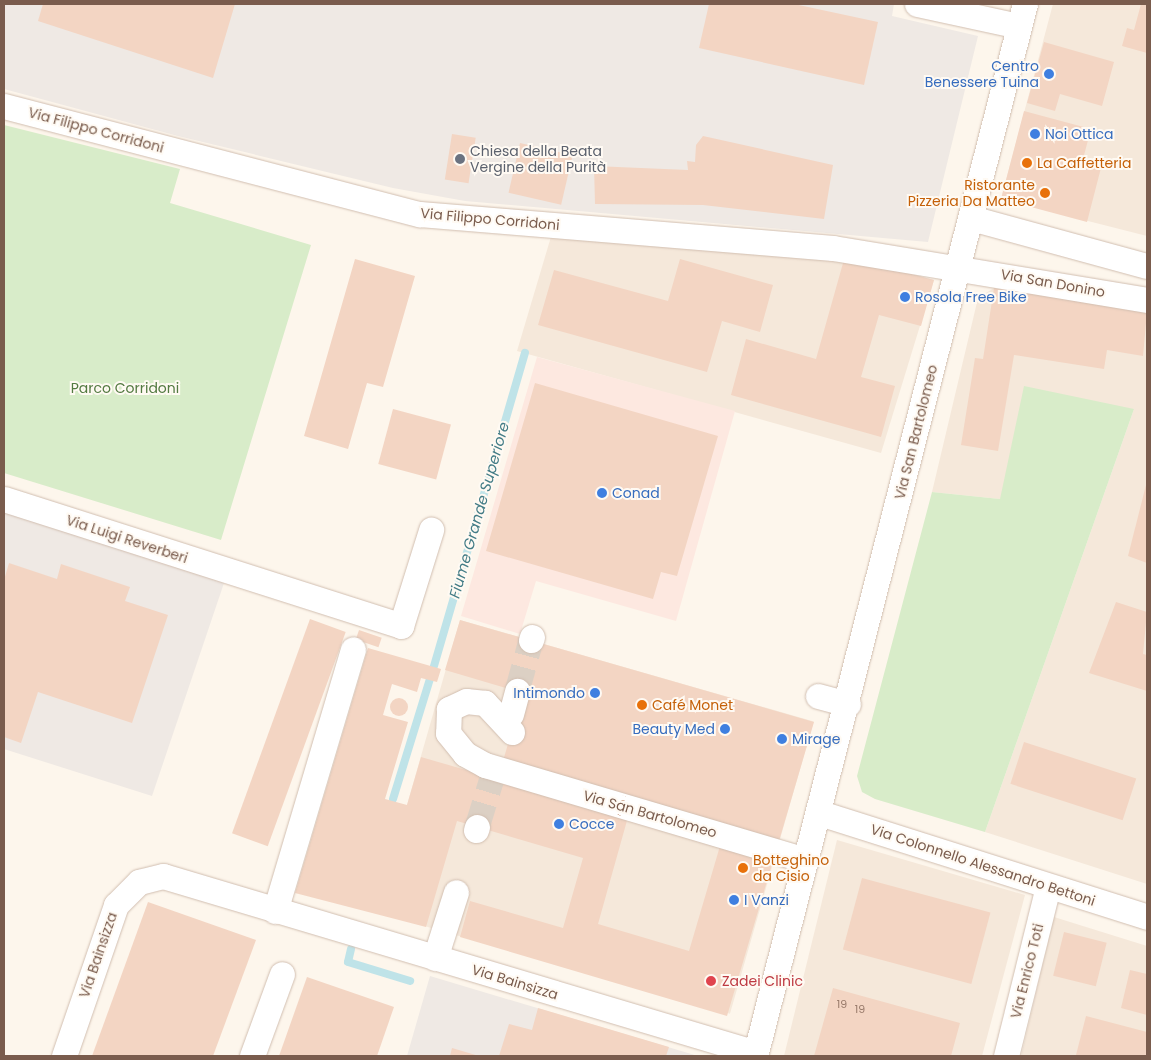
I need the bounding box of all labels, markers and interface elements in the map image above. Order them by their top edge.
place label: Centro Benessere Tuina [925,58,1039,90]
marker: Centro Benessere Tuina [1043,68,1055,80]
street label: Via Filippo Corridoni [26,104,166,156]
place label: Noi Ottica [1045,126,1114,142]
marker: Noi Ottica [1029,128,1041,140]
place label: Chiesa della Beata Vergine della Purità [470,143,606,176]
marker: Chiesa della Beata Vergine della Purità [454,153,466,165]
place label: La Caffetteria [1037,155,1131,171]
marker: La Caffetteria [1021,157,1033,169]
place label: Ristorante Pizzeria Da Matteo [908,177,1035,210]
marker: Ristorante Pizzeria Da Matteo [1039,187,1051,199]
street label: Via Filippo Corridoni [420,205,560,233]
street label: Via San Donino [1000,266,1106,300]
place label: Rosola Free Bike [915,289,1027,305]
marker: Rosola Free Bike [899,291,911,303]
street label: Via San Bartolomeo [891,363,941,501]
park label: Parco Corridoni [71,380,179,396]
water label: Fiume Grande Superiore [445,420,513,600]
place label: Conad [612,485,660,501]
marker: Conad [596,487,608,499]
street label: Via Luigi Reverberi [64,511,190,567]
place label: Intimondo [513,685,585,701]
marker: Intimondo [589,687,601,699]
place label: Café Monet [652,697,733,713]
marker: Café Monet [636,699,648,711]
place label: Beauty Med [632,721,715,737]
marker: Beauty Med [719,723,731,735]
place label: Mirage [792,731,840,747]
marker: Mirage [776,733,788,745]
street label: Via San Bartolomeo [581,787,719,841]
place label: Cocce [569,816,614,832]
marker: Cocce [553,818,565,830]
street label: Via Colonnello Alessandro Bettoni [869,821,1097,909]
place label: Botteghino da Cisio [753,852,829,884]
marker: Botteghino da Cisio [737,862,749,874]
place label: I Vanzi [744,892,789,908]
marker: I Vanzi [728,894,740,906]
street label: Via Bainsizza [75,910,121,1000]
street label: Via Enrico Toti [1007,922,1047,1020]
street label: Via Bainsizza [470,961,560,1003]
place label: Zadei Clinic [722,973,803,989]
marker: Zadei Clinic [704,974,718,988]
house number: 19 [837,997,847,1011]
house number: 19 [855,1002,865,1016]

